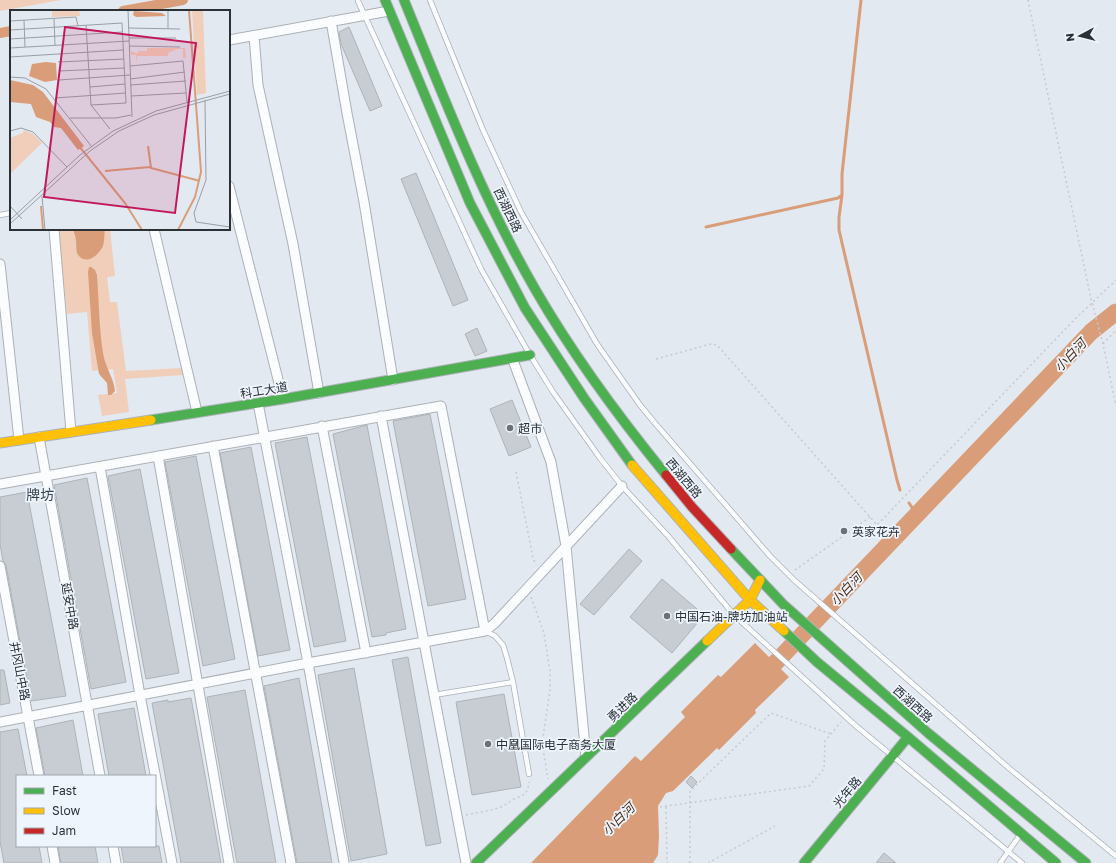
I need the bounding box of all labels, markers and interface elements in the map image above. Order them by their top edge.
inset map [10,10,230,230]
north arrow [1060,16,1100,56]
text: N [1063,32,1077,42]
street label: 西湖西路 [491,185,525,235]
water label: 小白河 [1051,333,1091,375]
street label: 科工大道 [239,379,289,401]
place label: 超市 [518,421,542,436]
marker: 超市 [505,423,515,433]
street label: 西湖西路 [663,455,705,501]
district label: 牌坊 [26,486,54,503]
place label: 英家花卉 [852,524,900,539]
marker: 英家花卉 [839,526,849,536]
water label: 小白河 [827,567,867,609]
street label: 延安中路 [58,581,82,631]
place label: 中国石油-牌坊加油站 [675,609,788,624]
marker: 中国石油-牌坊加油站 [662,611,672,621]
street label: 井冈山中路 [7,640,33,702]
street label: 西湖西路 [890,682,936,726]
street label: 勇进路 [604,689,640,725]
place label: 中凰国际电子商务大厦 [496,737,616,752]
marker: 中凰国际电子商务大厦 [483,739,493,749]
street label: 光年路 [830,773,864,811]
legend [16,775,156,847]
text: Fast [52,783,77,798]
water label: 小白河 [598,798,640,838]
text: Slow [52,803,80,818]
text: Jam [52,823,76,838]

